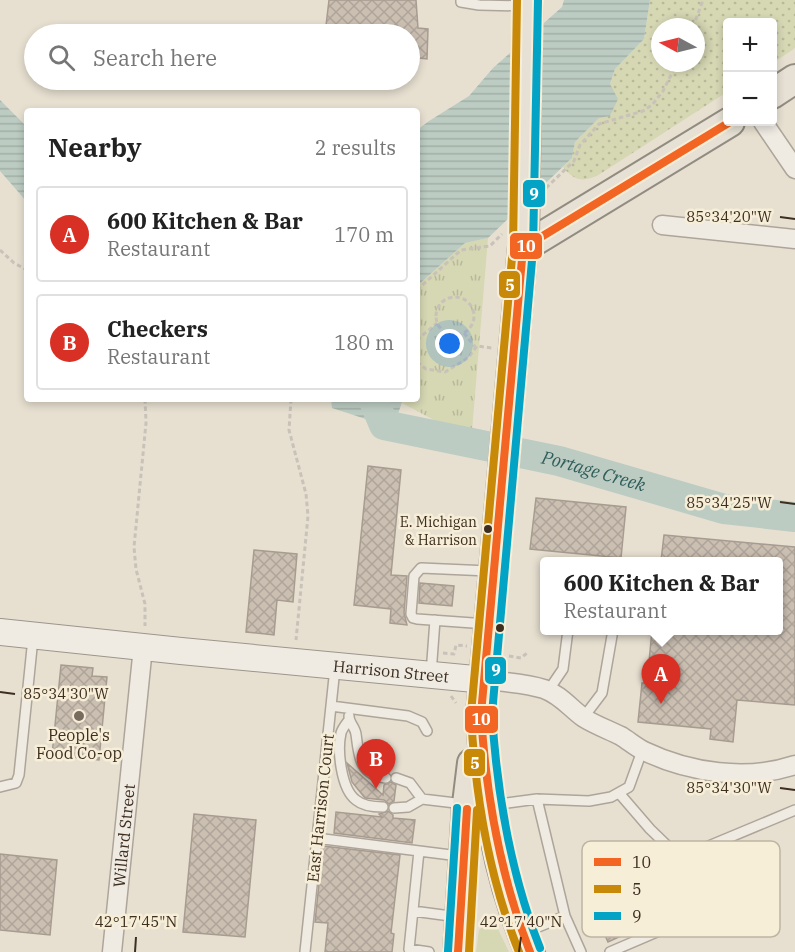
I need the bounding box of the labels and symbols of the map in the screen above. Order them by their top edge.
north arrow [651,18,705,72]
line badge: 9 [522,179,546,208]
text: 9 [529,184,539,204]
text: 85°34'20"W [686,207,772,226]
line badge: 10 [509,232,543,260]
text: 10 [516,236,536,256]
line badge: 5 [498,270,521,299]
text: 5 [505,275,515,295]
your location [435,329,464,358]
water label: Portage Creek [539,446,649,497]
text: 85°34'25"W [686,493,772,512]
place label: E. Michigan & Harrison [400,513,477,549]
marker: E. Michigan & Harrison [482,523,494,535]
unlabelled marker [494,622,506,634]
pin: A [642,654,680,704]
street label: Harrison Street [332,656,450,687]
line badge: 9 [484,656,507,685]
text: 9 [491,660,501,680]
text: 85°34'30"W [23,684,109,703]
line badge: 10 [464,705,499,734]
marker: People's Food Co-op [72,709,86,723]
text: 10 [471,709,491,729]
place label: People's Food Co-op [36,725,122,763]
street label: East Harrison Court [302,732,338,883]
pin: B [356,740,395,789]
line badge: 5 [463,748,486,777]
text: 5 [470,753,480,773]
text: 85°34'30"W [686,778,772,797]
street label: Willard Street [109,782,139,888]
legend [582,841,780,937]
text: 10 [632,852,651,872]
text: 5 [632,879,642,899]
text: 9 [632,906,642,926]
text: 42°17'45"N [95,912,177,931]
text: 42°17'40"N [480,912,562,931]

